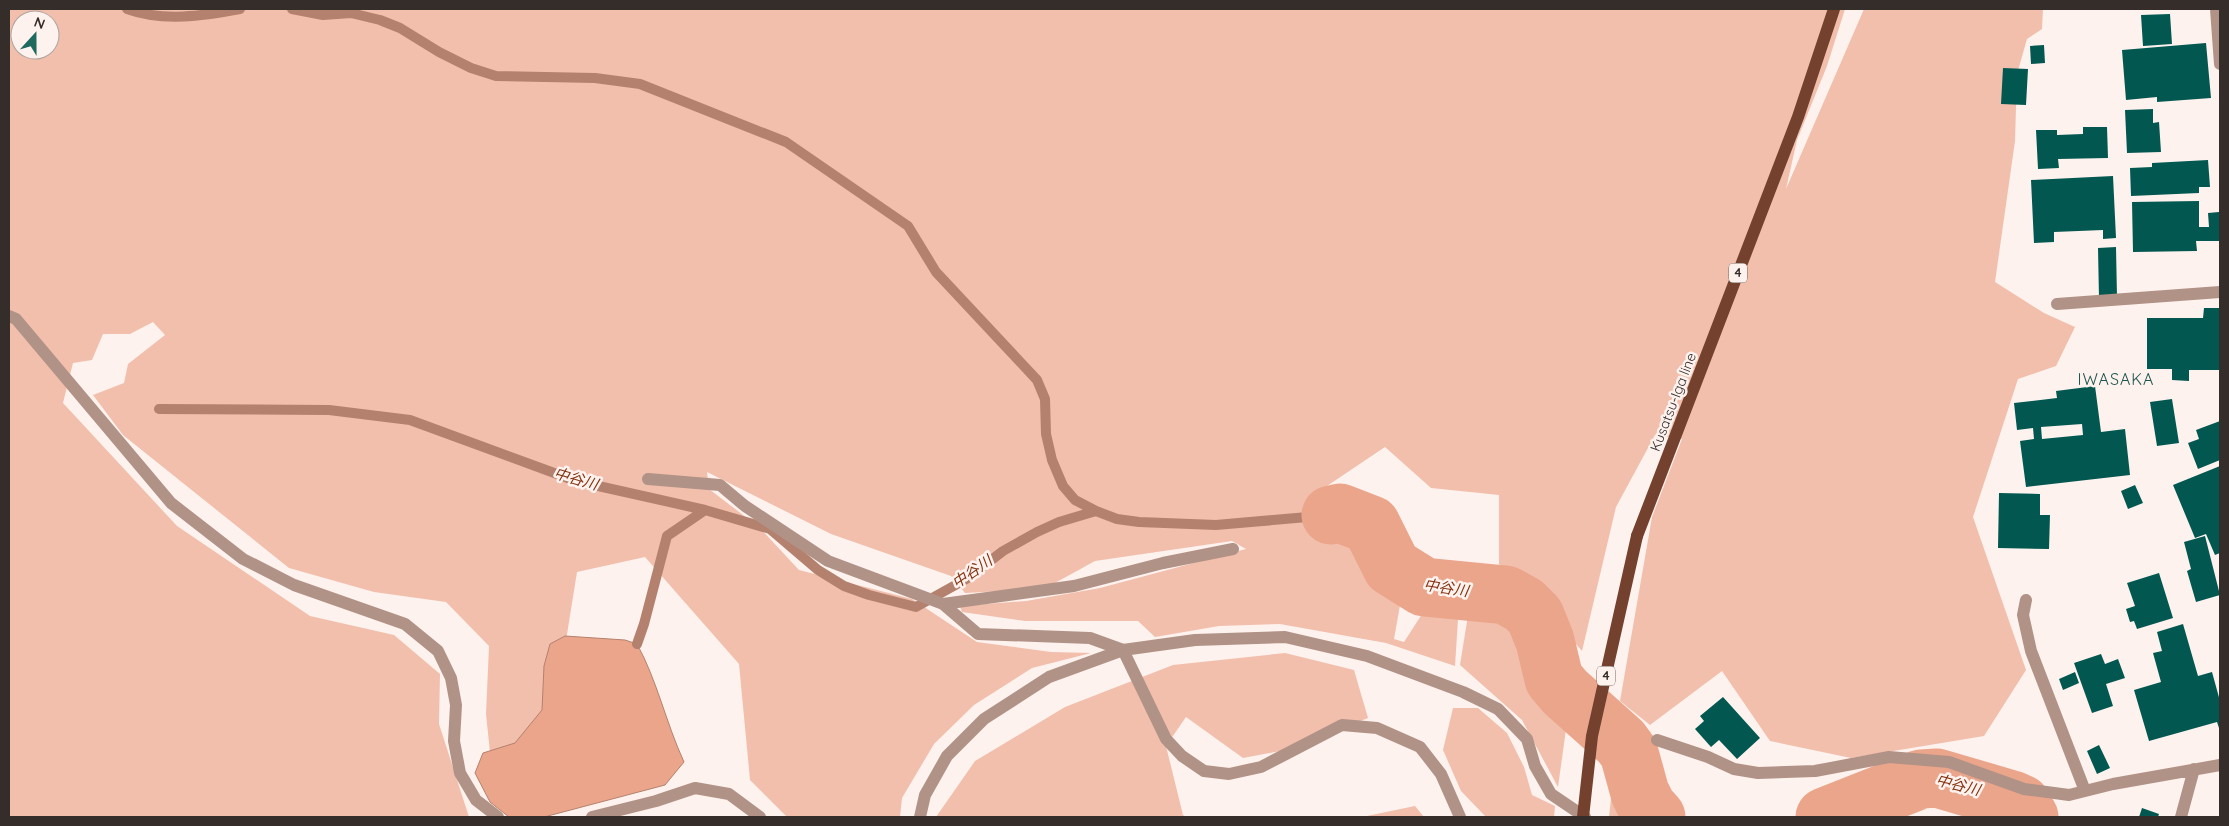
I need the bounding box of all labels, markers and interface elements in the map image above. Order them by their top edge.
north arrow [10,10,60,60]
text: N [32,13,48,33]
road number: 4 [1729,264,1747,282]
street label: Kusatsu-Iga line [1646,350,1700,454]
district label: IWASAKA [2078,369,2154,389]
water label: 中谷川 [552,463,602,494]
water label: 中谷川 [948,550,997,592]
water label: 中谷川 [1422,575,1472,601]
road number: 4 [1597,666,1615,686]
water label: 中谷川 [1934,770,1984,800]

